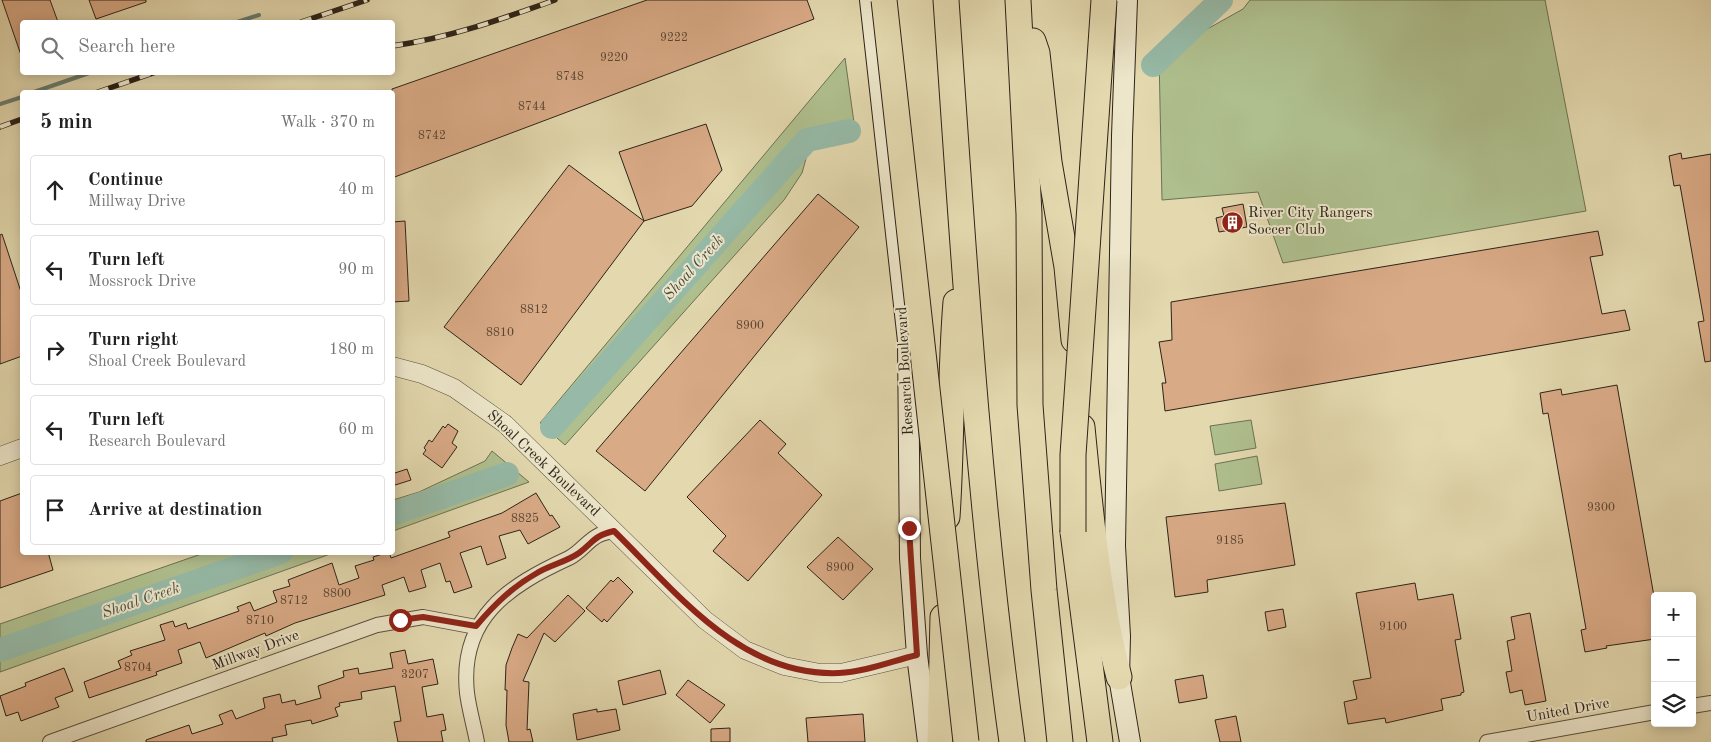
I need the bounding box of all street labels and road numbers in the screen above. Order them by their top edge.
street label: Research Boulevard [895,306,917,436]
street label: Shoal Creek Boulevard [484,408,602,520]
street label: Millway Drive [211,628,302,674]
street label: United Drive [1525,696,1611,726]

